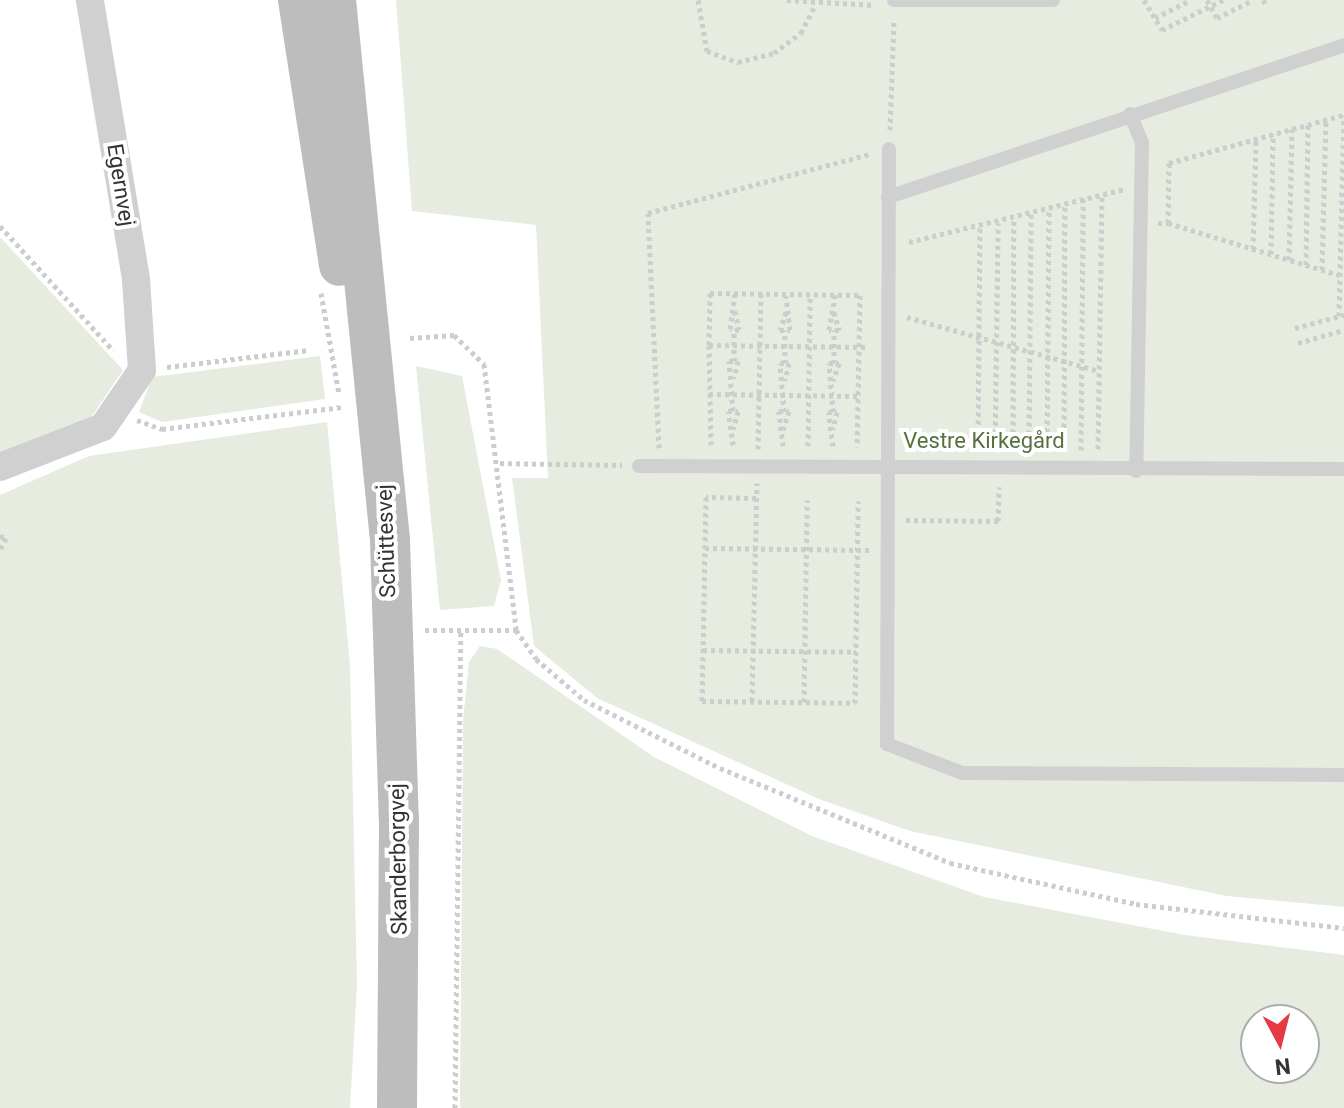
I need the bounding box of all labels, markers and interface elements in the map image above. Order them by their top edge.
street label: Egernvej [101,142,141,228]
park label: Vestre Kirkegård [903,428,1065,454]
street label: Schüttesvej [371,484,401,598]
street label: Skanderborgvej [383,783,413,935]
north arrow [1240,1004,1320,1084]
text: N [1274,1053,1292,1080]

